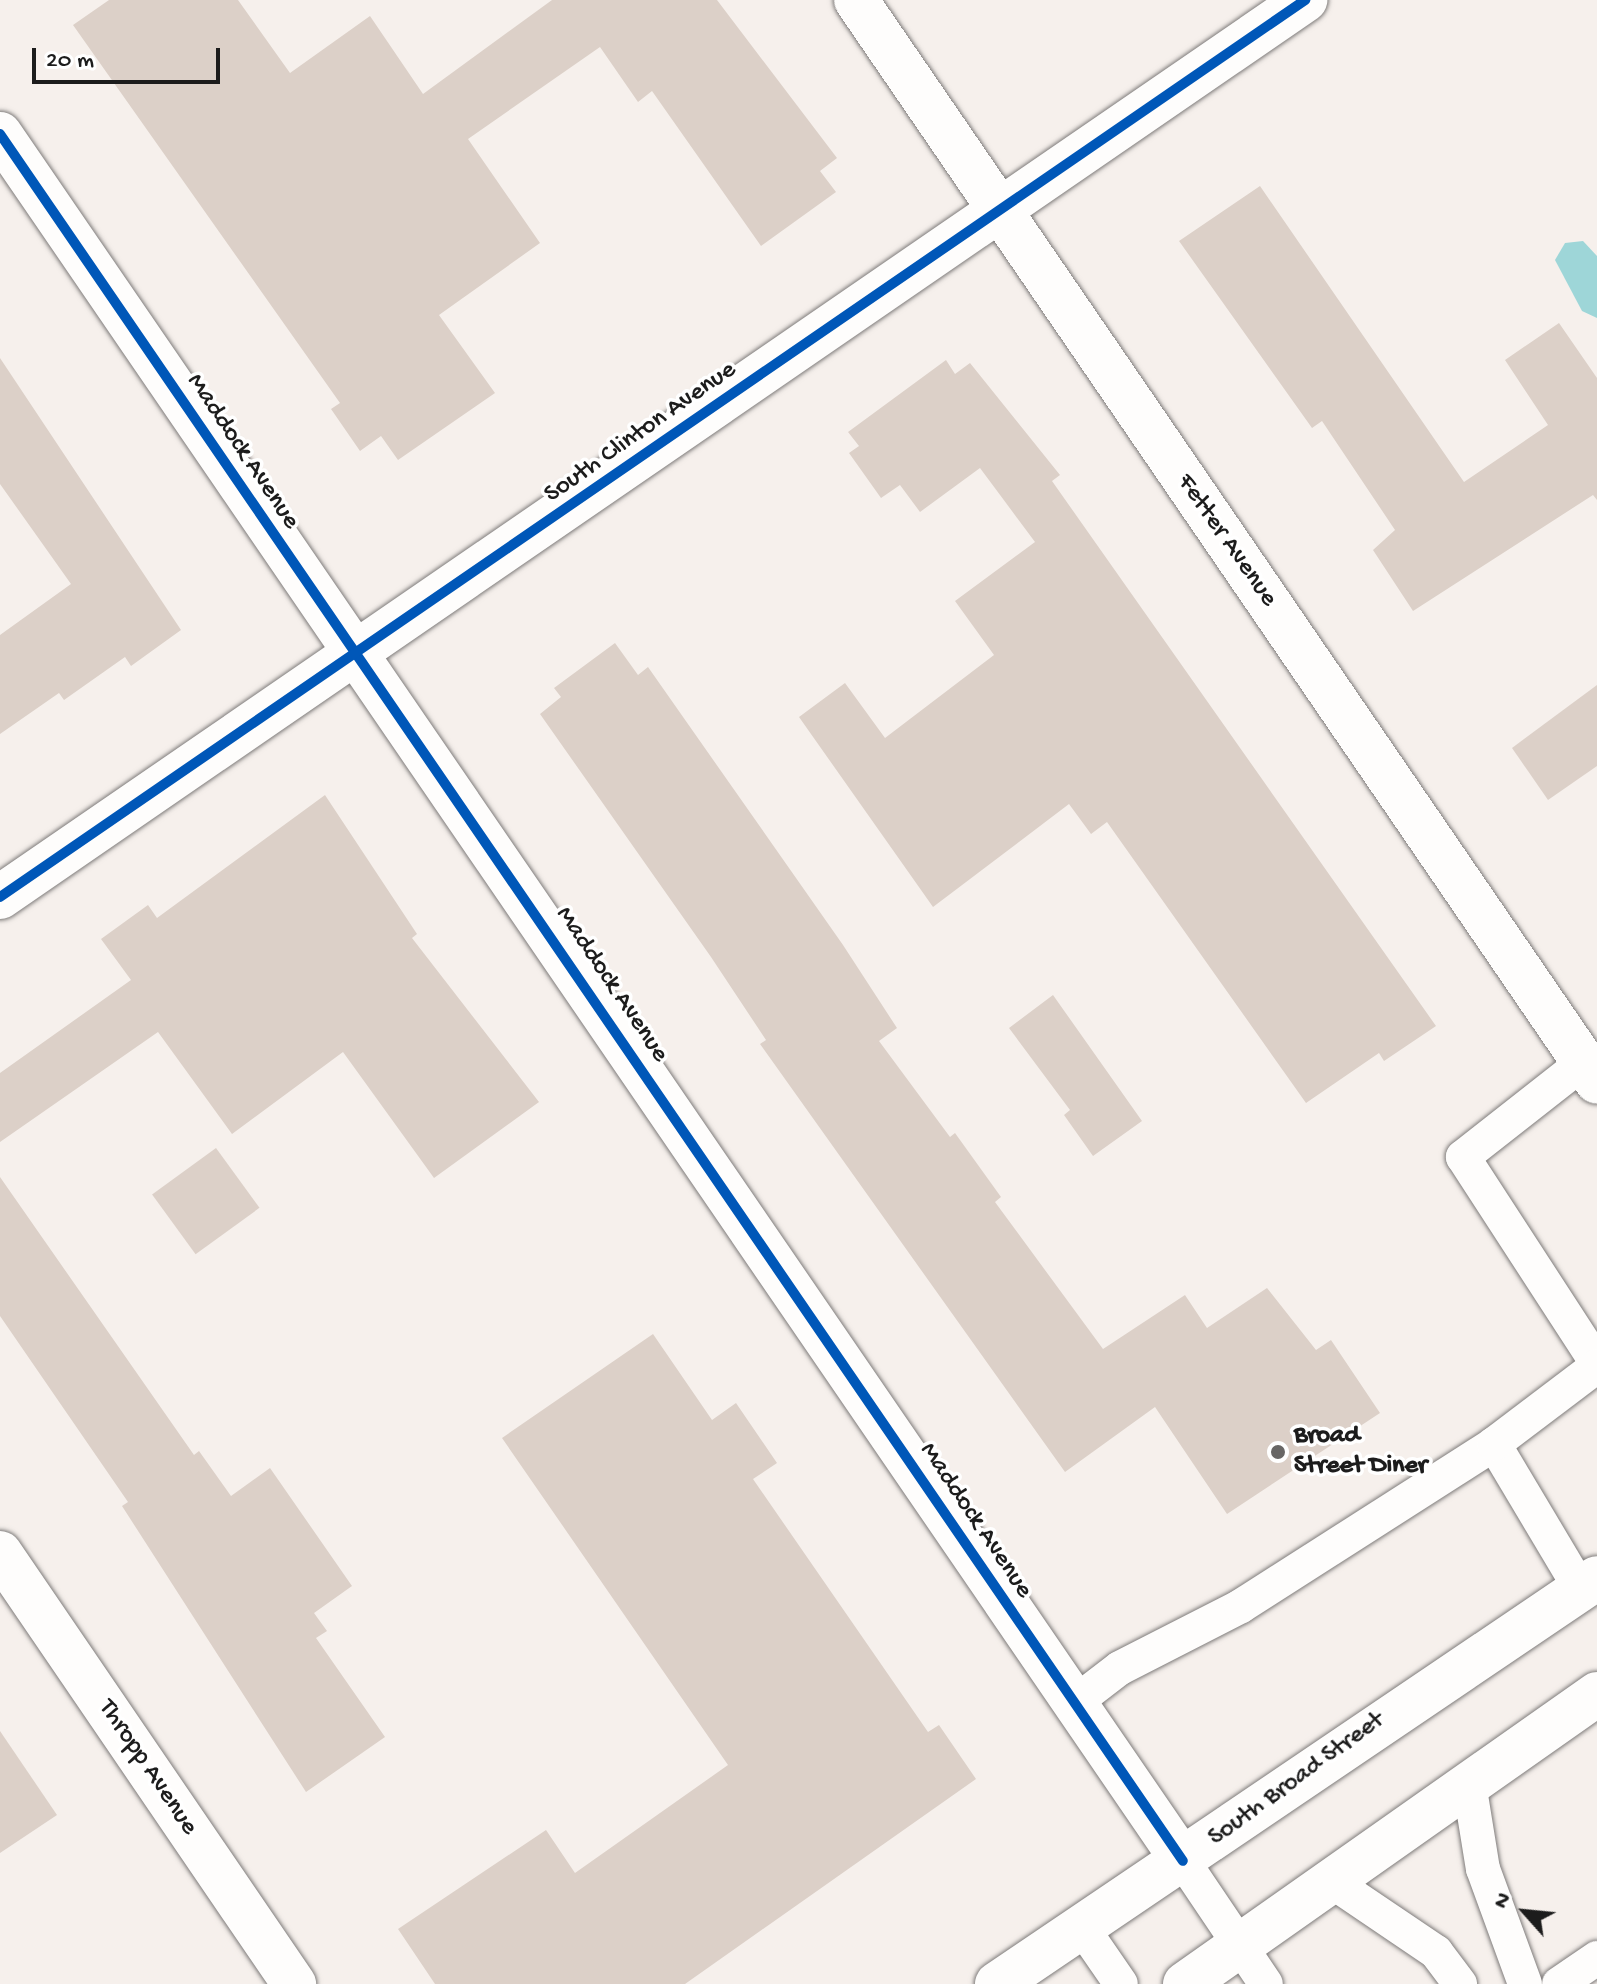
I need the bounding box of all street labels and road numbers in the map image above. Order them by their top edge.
street label: South Clinton Avenue [539,355,743,511]
street label: Maddock Avenue [178,368,306,536]
street label: Fetter Avenue [1169,469,1283,613]
street label: Maddock Avenue [547,901,675,1069]
street label: Maddock Avenue [911,1437,1039,1605]
street label: Thropp Avenue [90,1694,204,1842]
street label: South Broad Street [1203,1706,1391,1854]

